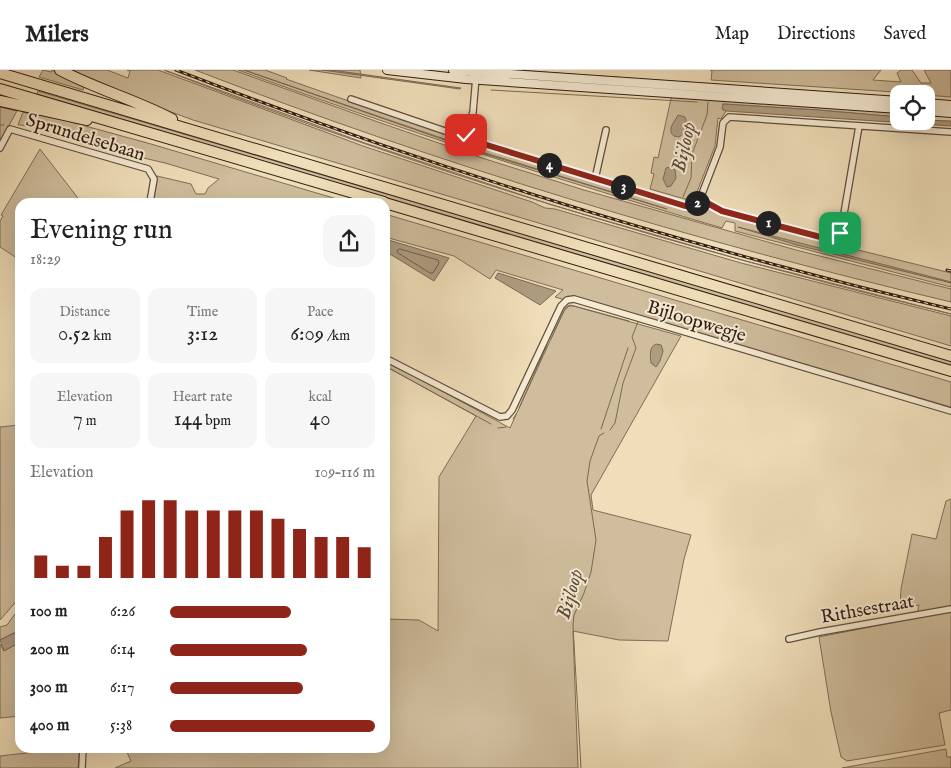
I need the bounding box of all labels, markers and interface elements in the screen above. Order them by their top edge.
text: Milers [25,19,89,50]
text: Map [715,23,749,46]
text: Directions [777,23,855,46]
text: Saved [883,23,926,46]
map controls [890,85,935,130]
button: locate [890,85,935,130]
street label: Sprundelsebaan [23,108,148,167]
pin [445,114,487,156]
water label: Bijloop [667,120,702,175]
icon: check [452,121,480,149]
pin: 4 [536,152,562,178]
text: 4 [546,156,553,174]
pin: 3 [610,174,636,200]
text: 3 [621,178,626,196]
pin: 2 [684,190,710,216]
text: 2 [694,194,701,212]
pin: 1 [756,210,780,236]
pin [819,212,861,254]
text: Evening run [30,213,173,248]
text: 1 [766,214,771,232]
button: share [323,215,375,267]
icon: arrive [826,219,854,247]
text: 18:29 [30,250,61,270]
street label: Bijloopwegje [644,295,749,348]
text: Distance [60,303,110,321]
text: Time [187,303,218,321]
text: Pace [307,303,333,321]
text: 0.52 [58,321,90,348]
text: 3:12 [187,321,218,348]
text: 6:09 [290,321,324,348]
text: km [90,327,112,345]
text: /km [324,327,350,345]
text: Elevation [57,388,113,406]
text: Heart rate [173,388,232,406]
text: kcal [308,388,332,406]
text: 7 [73,406,83,433]
text: 144 [174,406,202,433]
text: 40 [310,406,330,433]
text: m [83,412,97,430]
text: bpm [202,412,231,430]
text: Elevation [30,463,93,483]
text: 109–116 m [314,463,375,483]
water label: Bijloop [551,567,589,622]
street label: Rithsestraat [819,590,916,630]
text: 100 m [30,602,67,622]
text: 6:26 [110,602,135,622]
text: 200 m [30,640,69,660]
text: 6:14 [110,640,135,660]
text: 300 m [30,678,68,698]
text: 6:17 [110,678,134,698]
text: 400 m [30,716,69,736]
text: 5:38 [110,716,132,736]

